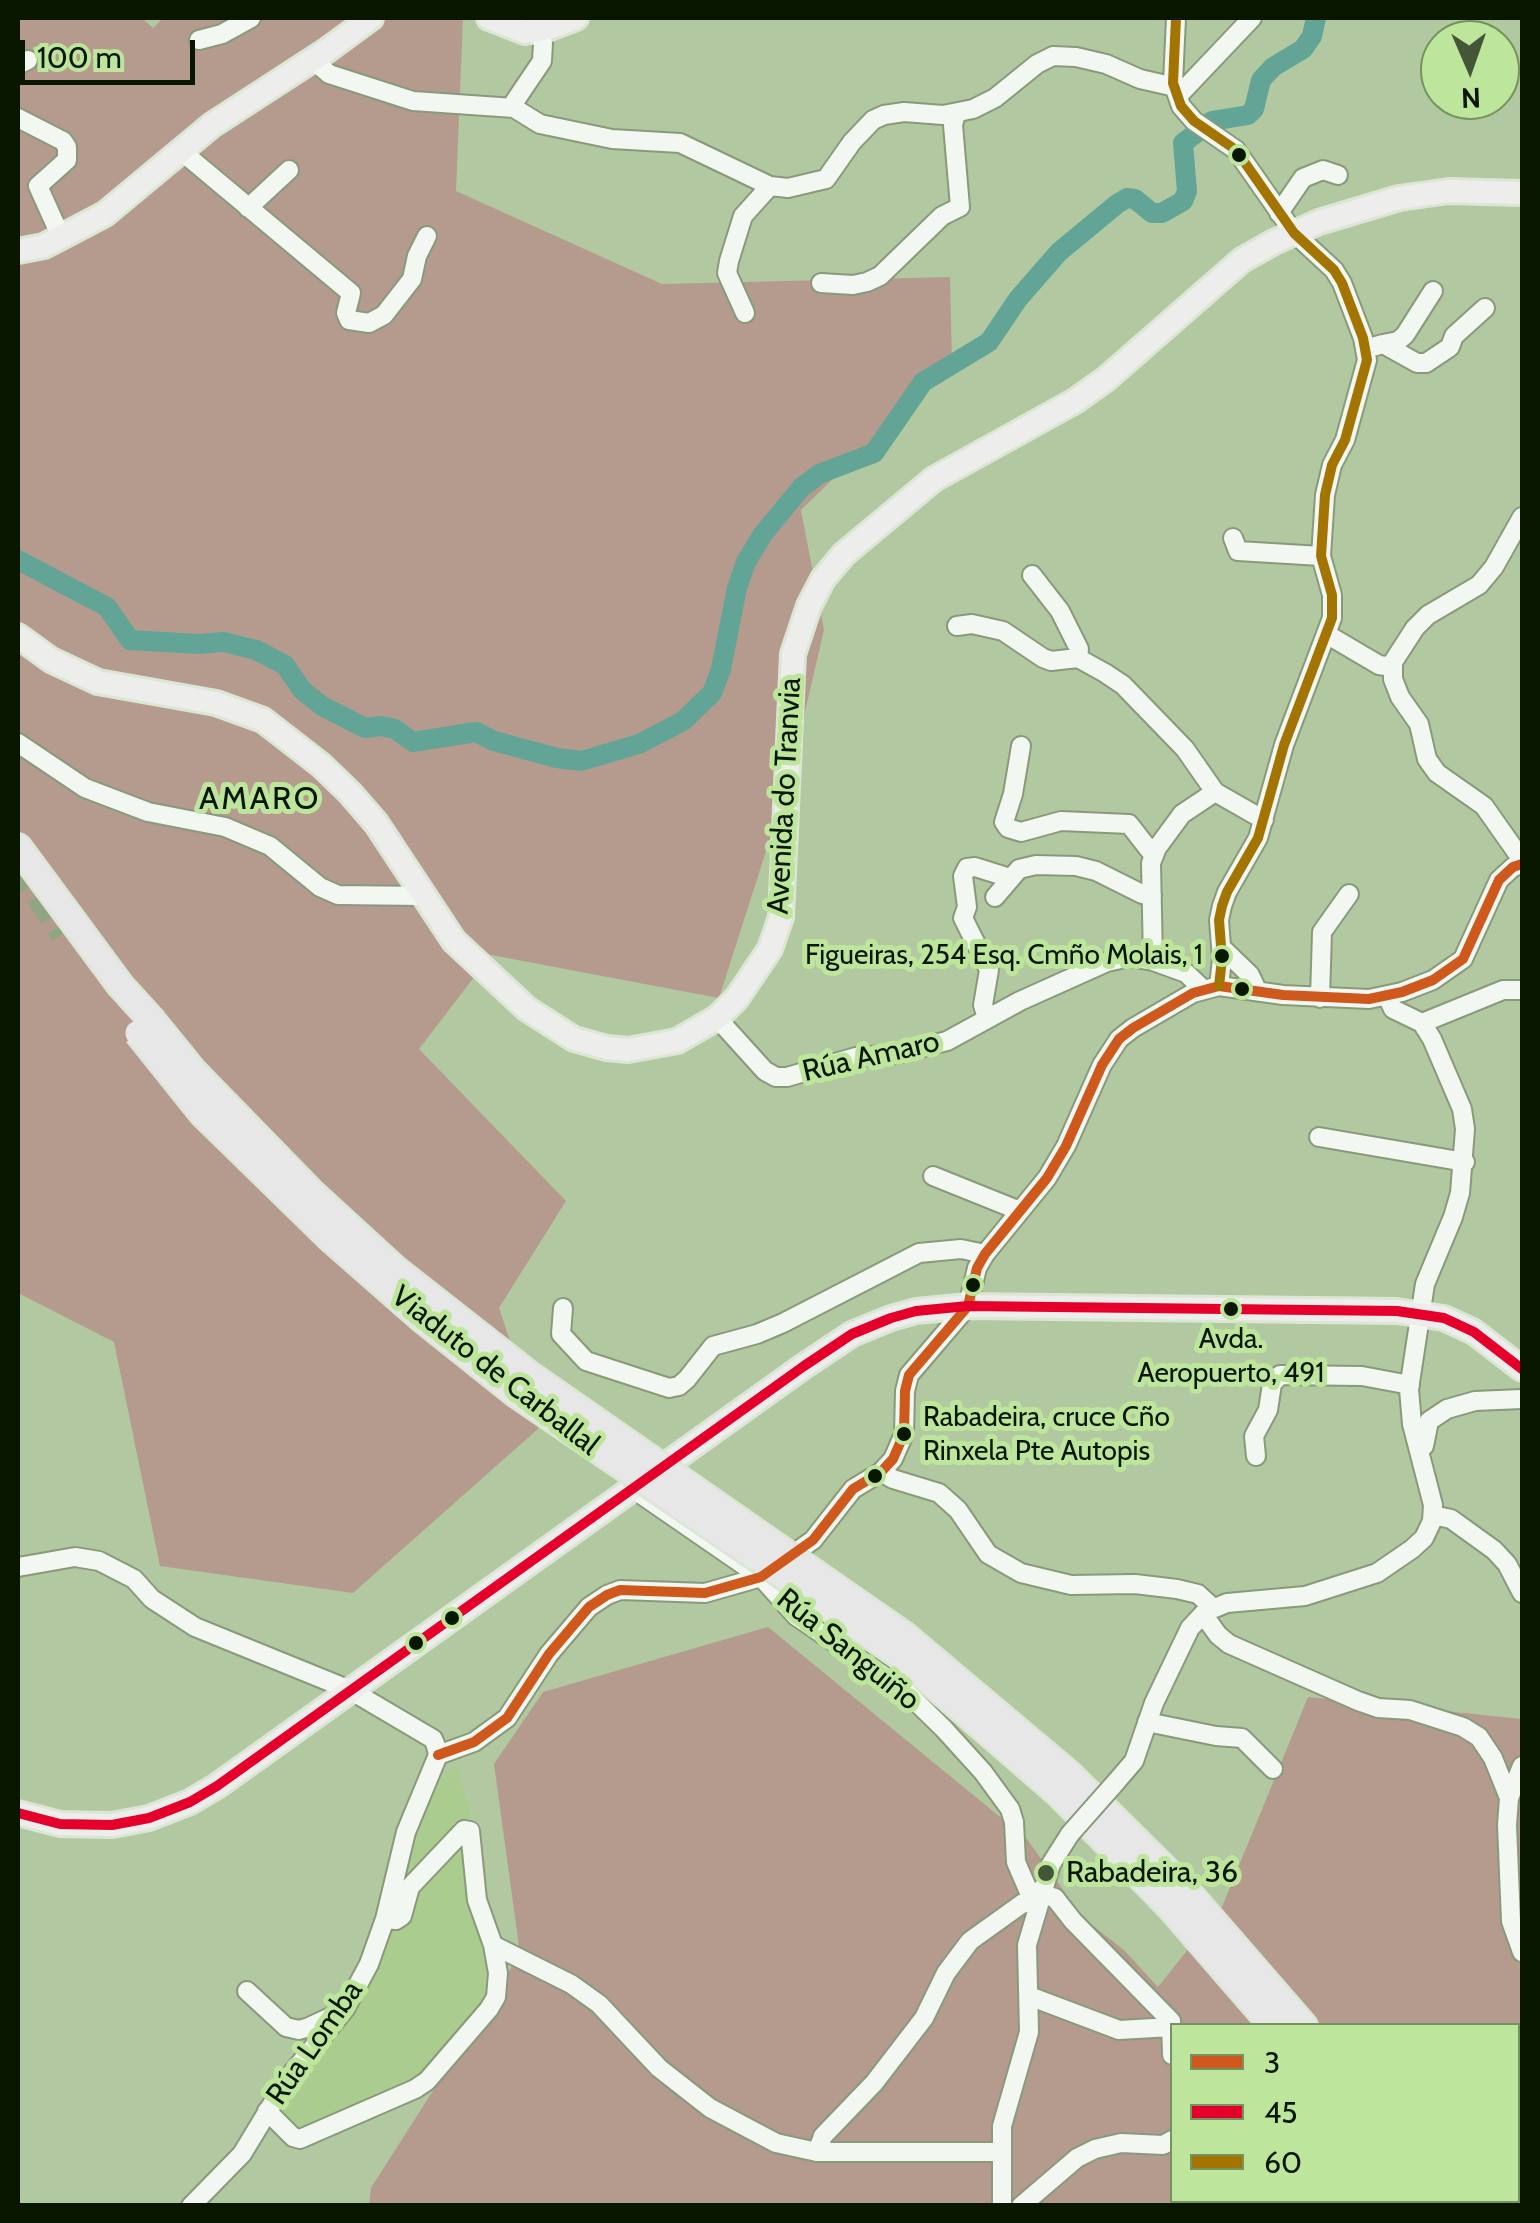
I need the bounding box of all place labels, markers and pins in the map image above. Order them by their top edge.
unlabelled marker [1229,145,1249,165]
place label: Figueiras, 254 Esq. Cmño Molais, 1 [805,939,1203,973]
marker: Figueiras, 254 Esq. Cmño Molais, 1 [1212,946,1232,966]
unlabelled marker [1232,979,1252,999]
unlabelled marker [963,1275,983,1295]
marker: Avda. Aeropuerto, 491 [1221,1299,1241,1319]
place label: Avda. Aeropuerto, 491 [1138,1323,1324,1389]
place label: Rabadeira, cruce Cño Rinxela Pte Autopis [923,1401,1170,1467]
marker: Rabadeira, cruce Cño Rinxela Pte Autopis [894,1424,914,1444]
unlabelled marker [865,1466,885,1486]
unlabelled marker [442,1608,462,1628]
unlabelled marker [406,1633,426,1653]
place label: Rabadeira, 36 [1066,1855,1238,1891]
marker: Rabadeira, 36 [1035,1862,1057,1884]

